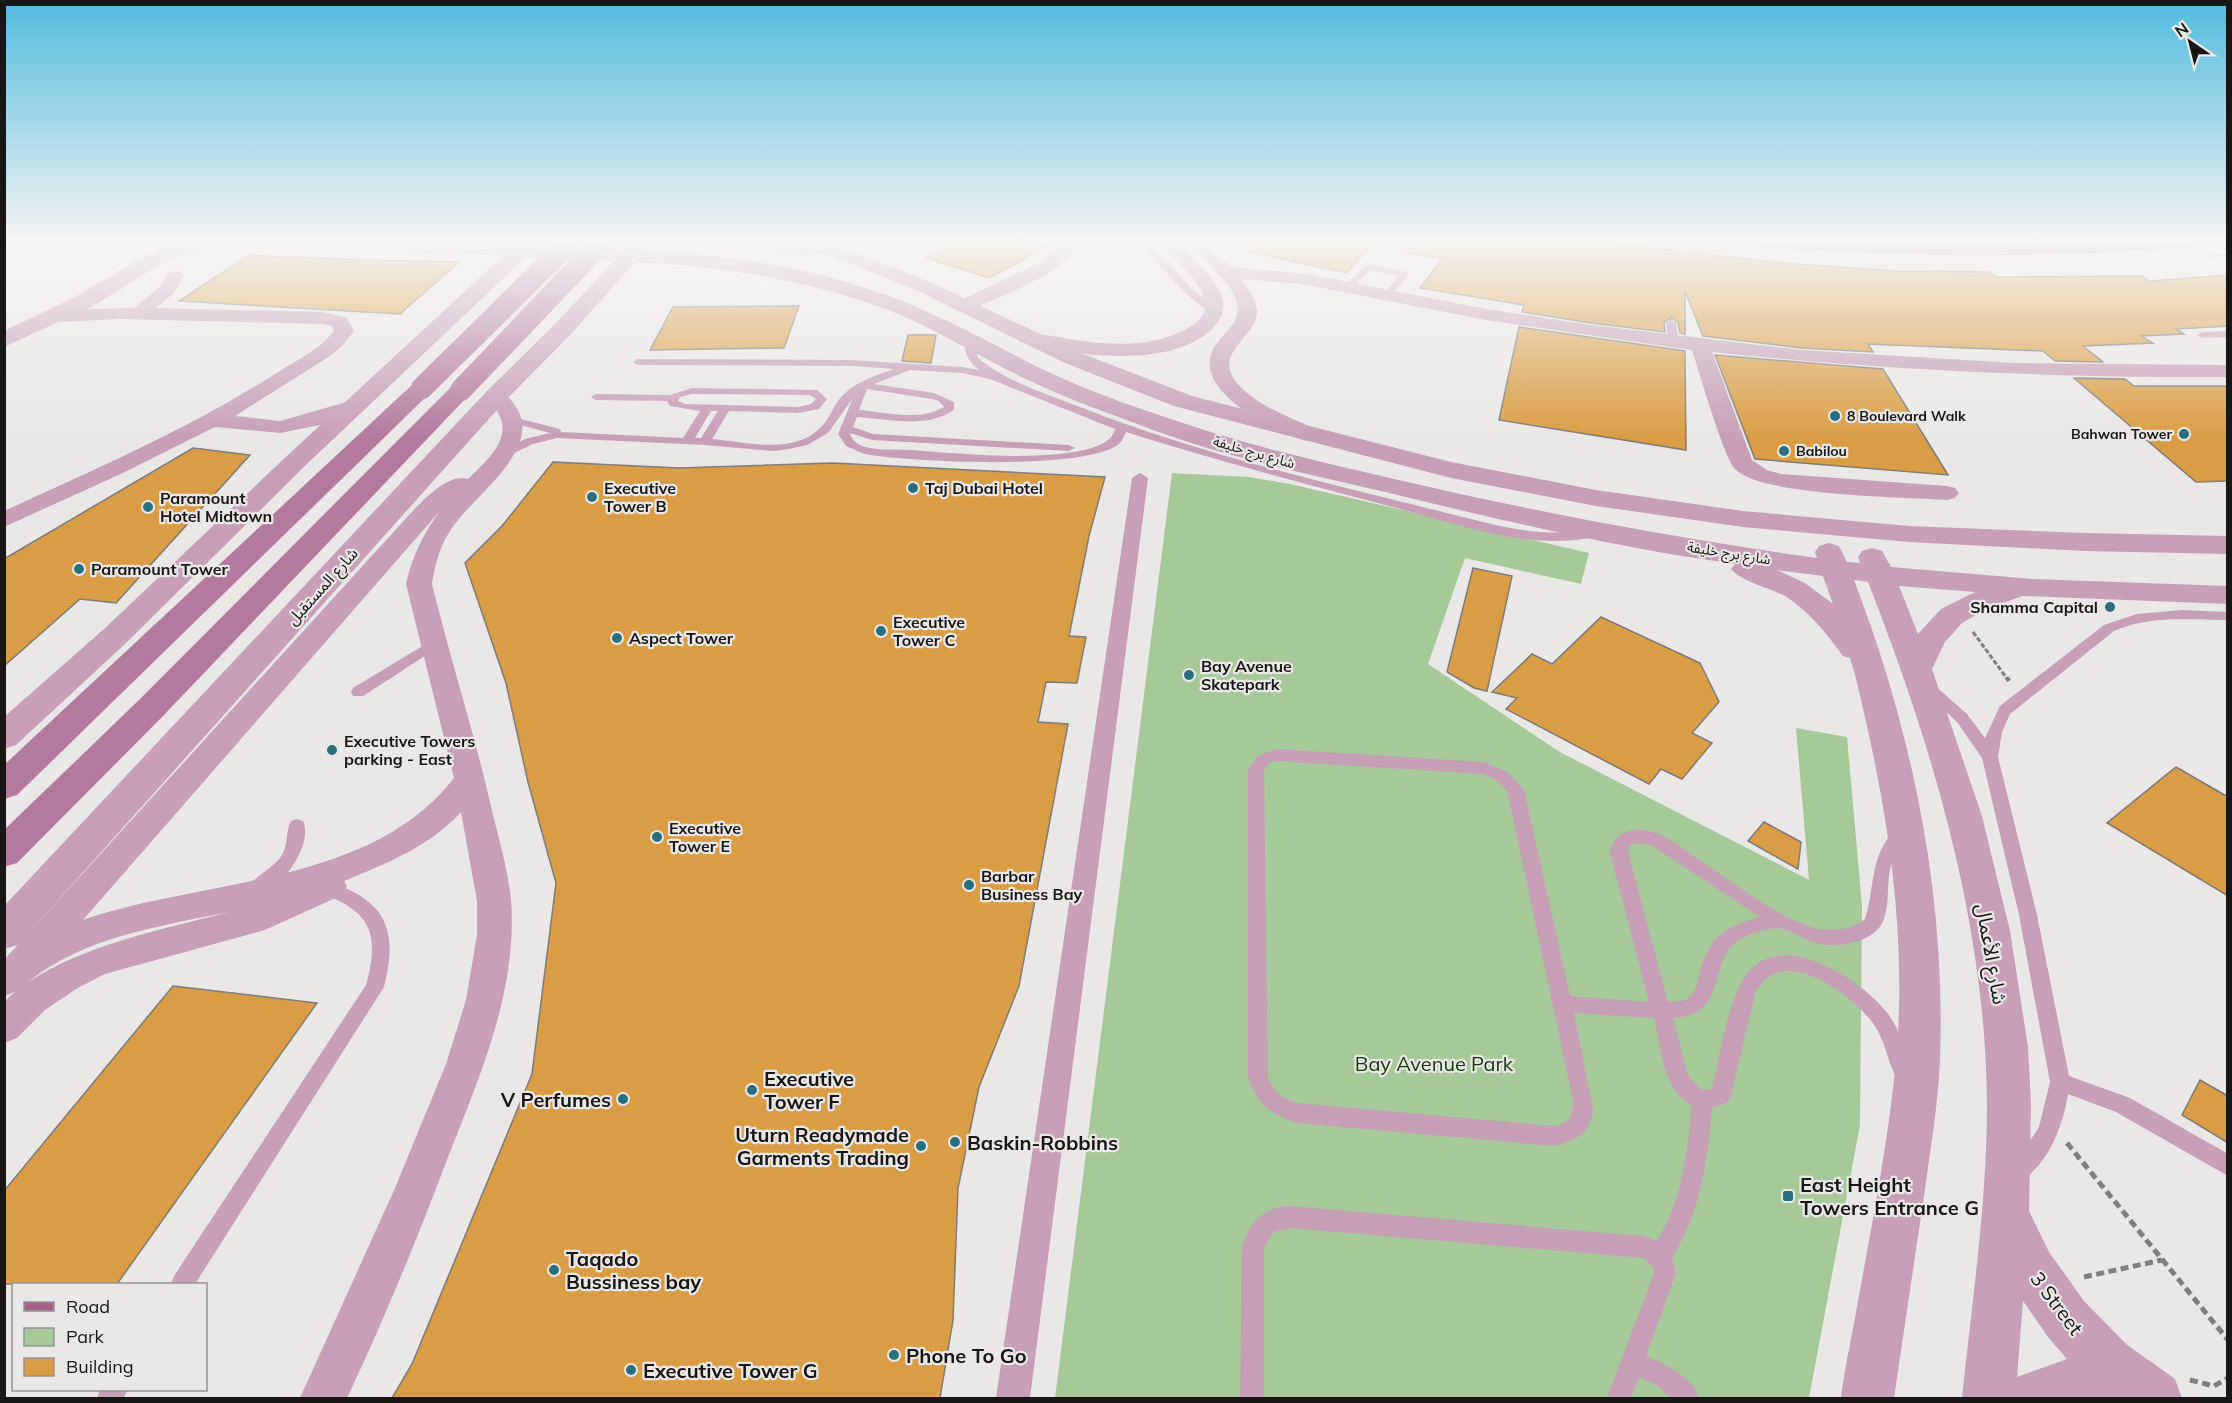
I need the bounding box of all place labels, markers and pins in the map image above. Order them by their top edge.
place label: 8 Boulevard Walk [1847,407,1966,425]
marker: 8 Boulevard Walk [1828,409,1842,423]
place label: Bahwan Tower [2071,425,2172,443]
marker: Bahwan Tower [2177,427,2191,441]
place label: Babilou [1796,442,1847,460]
marker: Babilou [1777,444,1791,458]
place label: Executive Tower B [604,478,676,516]
place label: Taj Dubai Hotel [925,478,1043,498]
marker: Taj Dubai Hotel [906,481,920,495]
place label: Paramount Hotel Midtown [160,488,272,526]
marker: Executive Tower B [585,490,599,504]
marker: Paramount Hotel Midtown [141,500,155,514]
place label: Paramount Tower [91,559,229,579]
marker: Paramount Tower [72,562,86,576]
place label: Shamma Capital [1970,597,2098,617]
marker: Shamma Capital [2103,600,2117,614]
place label: Executive Tower C [893,612,965,650]
marker: Executive Tower C [874,624,888,638]
place label: Aspect Tower [629,628,734,648]
marker: Aspect Tower [610,631,624,645]
place label: Bay Avenue Skatepark [1201,656,1292,694]
marker: Bay Avenue Skatepark [1182,668,1196,682]
place label: Executive Towers parking - East [344,731,475,769]
marker: Executive Towers parking - East [325,743,339,757]
place label: Executive Tower E [669,818,741,856]
marker: Executive Tower E [650,830,664,844]
place label: Barbar Business Bay [981,866,1082,904]
marker: Barbar Business Bay [962,878,976,892]
place label: Executive Tower F [764,1066,854,1114]
marker: Executive Tower F [745,1083,759,1097]
place label: V Perfumes [500,1087,611,1112]
marker: V Perfumes [616,1092,630,1106]
place label: Uturn Readymade Garments Trading [735,1122,909,1170]
place label: Baskin-Robbins [967,1130,1118,1155]
marker: Baskin-Robbins [948,1135,962,1149]
marker: Uturn Readymade Garments Trading [914,1139,928,1153]
place label: East Height Towers Entrance G [1800,1172,1979,1220]
marker: East Height Towers Entrance G [1781,1189,1795,1203]
place label: Taqado Bussiness bay [566,1246,701,1294]
marker: Taqado Bussiness bay [547,1263,561,1277]
place label: Phone To Go [906,1343,1027,1368]
marker: Phone To Go [887,1348,901,1362]
place label: Executive Tower G [643,1358,818,1383]
marker: Executive Tower G [624,1363,638,1377]

